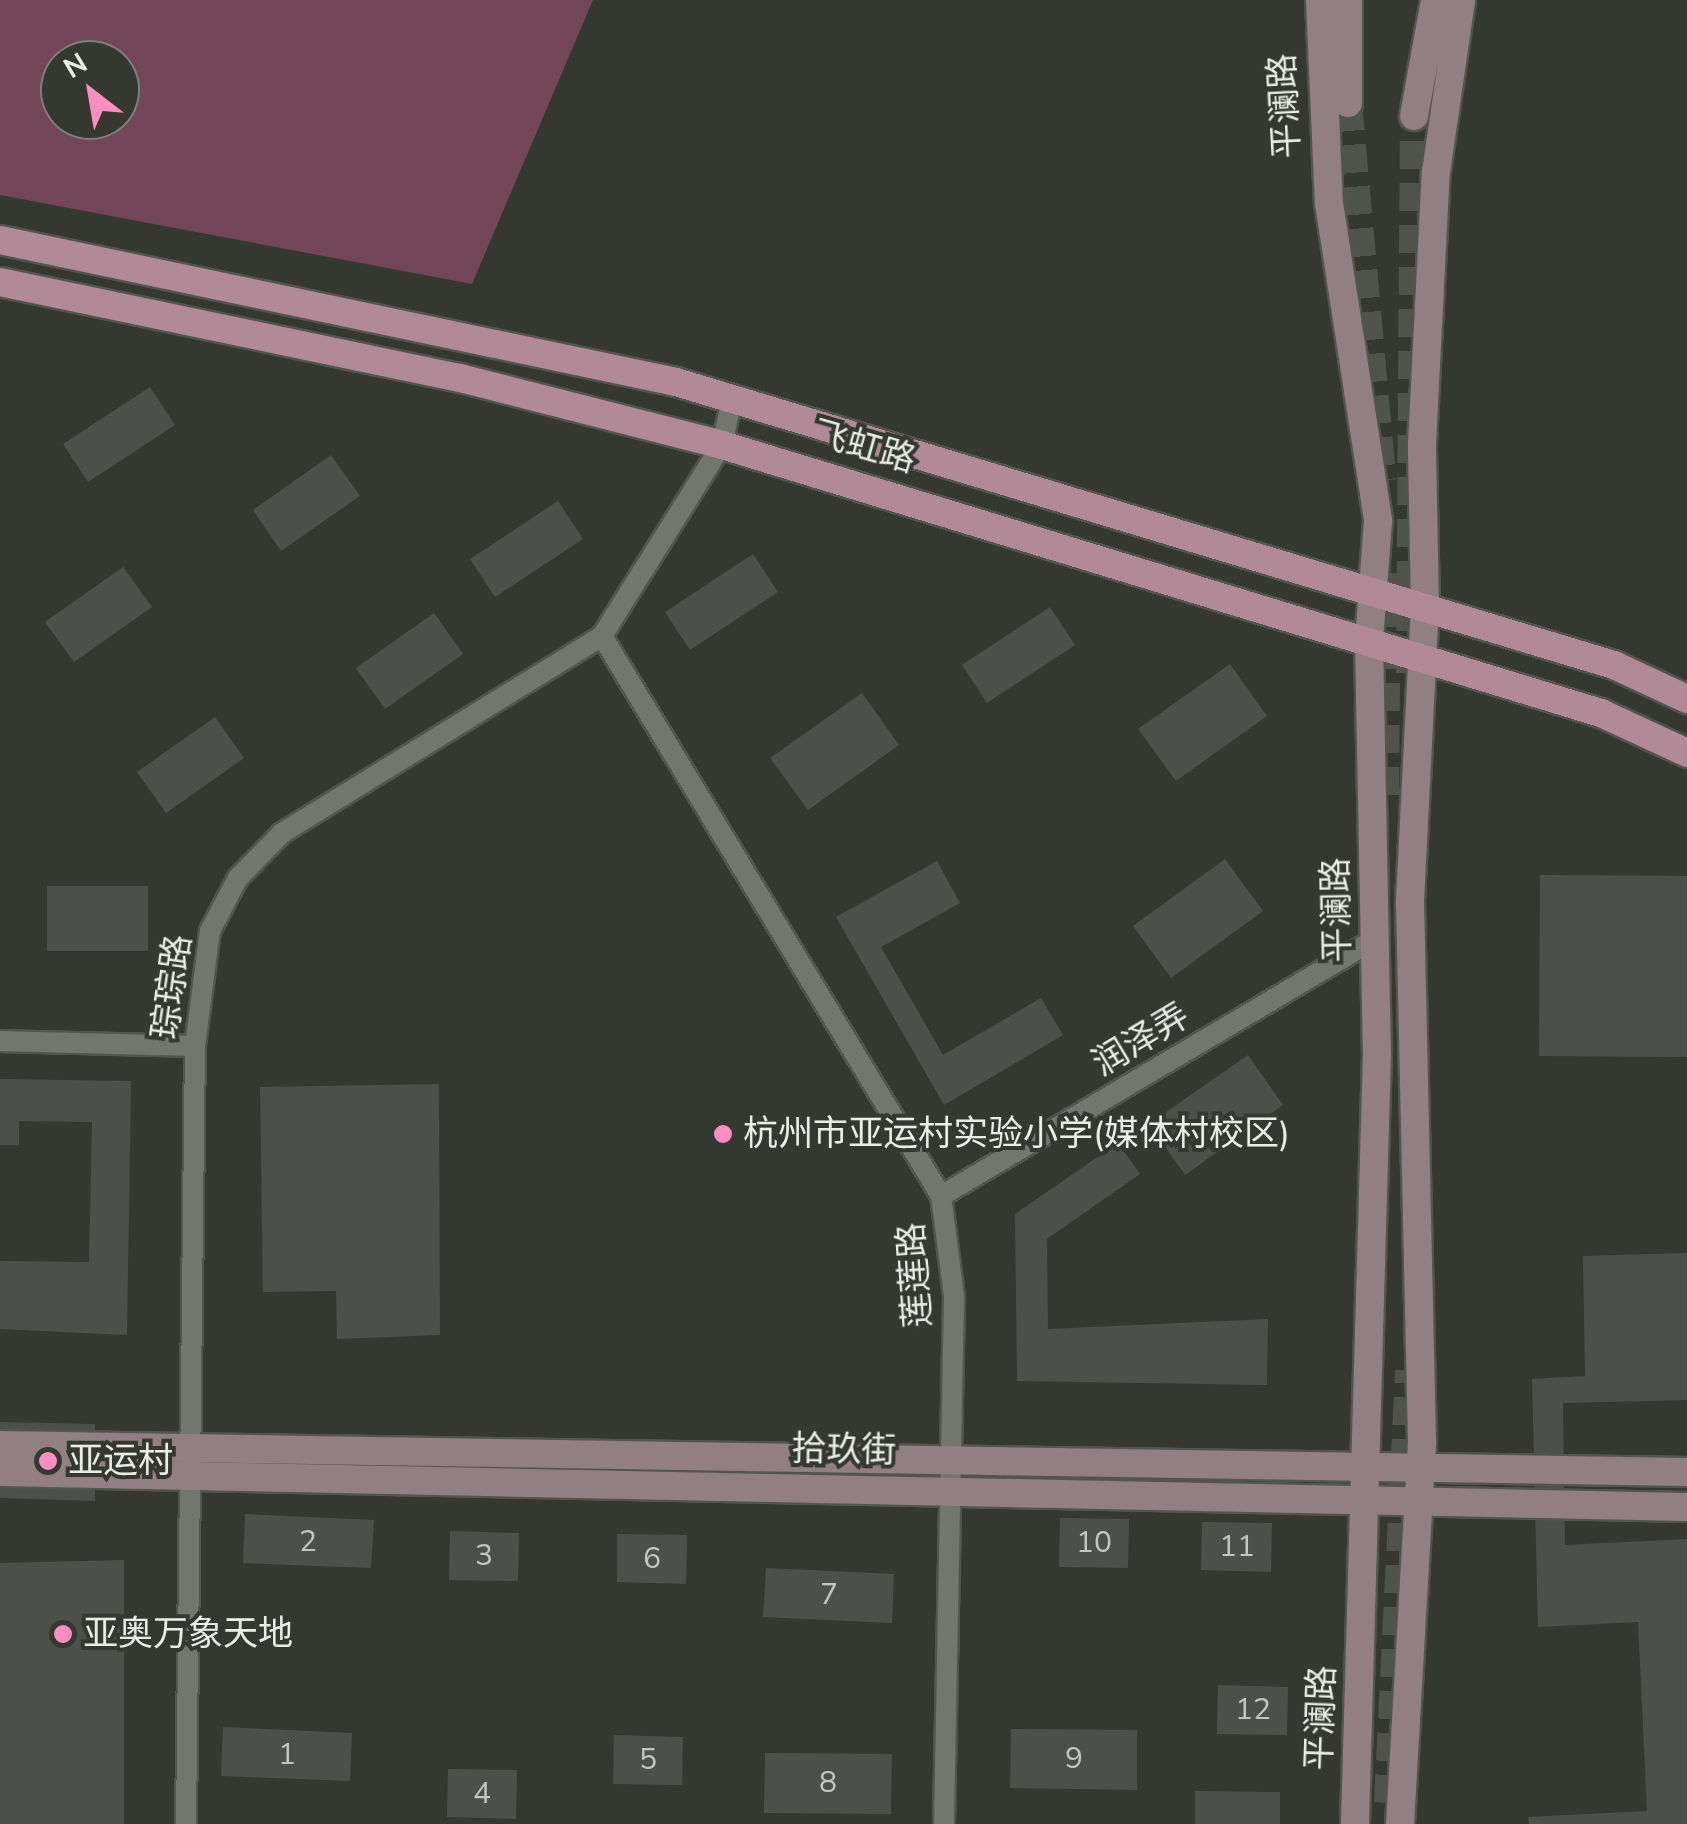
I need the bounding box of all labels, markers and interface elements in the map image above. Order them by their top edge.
north arrow [40,40,140,140]
text: N [57,44,94,88]
street label: 平澜路 [1261,52,1309,160]
street label: 飞虹路 [808,412,920,482]
street label: 平澜路 [1315,857,1359,963]
street label: 琮琮路 [144,932,200,1042]
street label: 润泽弄 [1085,995,1197,1085]
place label: 杭州市亚运村实验小学(媒体村校区) [743,1113,1290,1155]
marker: 杭州市亚运村实验小学(媒体村校区) [712,1123,734,1145]
street label: 莲莲路 [890,1221,940,1329]
street label: 拾玖街 [791,1428,897,1472]
place label: 亚运村 [68,1440,173,1482]
marker: 亚运村 [37,1450,59,1472]
house number: 2 [299,1524,317,1560]
house number: 10 [1076,1525,1112,1561]
house number: 11 [1219,1529,1255,1565]
house number: 3 [475,1538,493,1574]
house number: 6 [643,1541,661,1577]
house number: 7 [820,1577,838,1613]
place label: 亚奥万象天地 [83,1613,293,1655]
marker: 亚奥万象天地 [52,1623,74,1645]
street label: 平澜路 [1298,1665,1344,1771]
house number: 12 [1235,1692,1271,1728]
house number: 1 [278,1737,296,1773]
house number: 9 [1065,1741,1083,1777]
house number: 5 [639,1742,657,1778]
house number: 8 [819,1765,837,1801]
house number: 4 [473,1776,491,1812]

